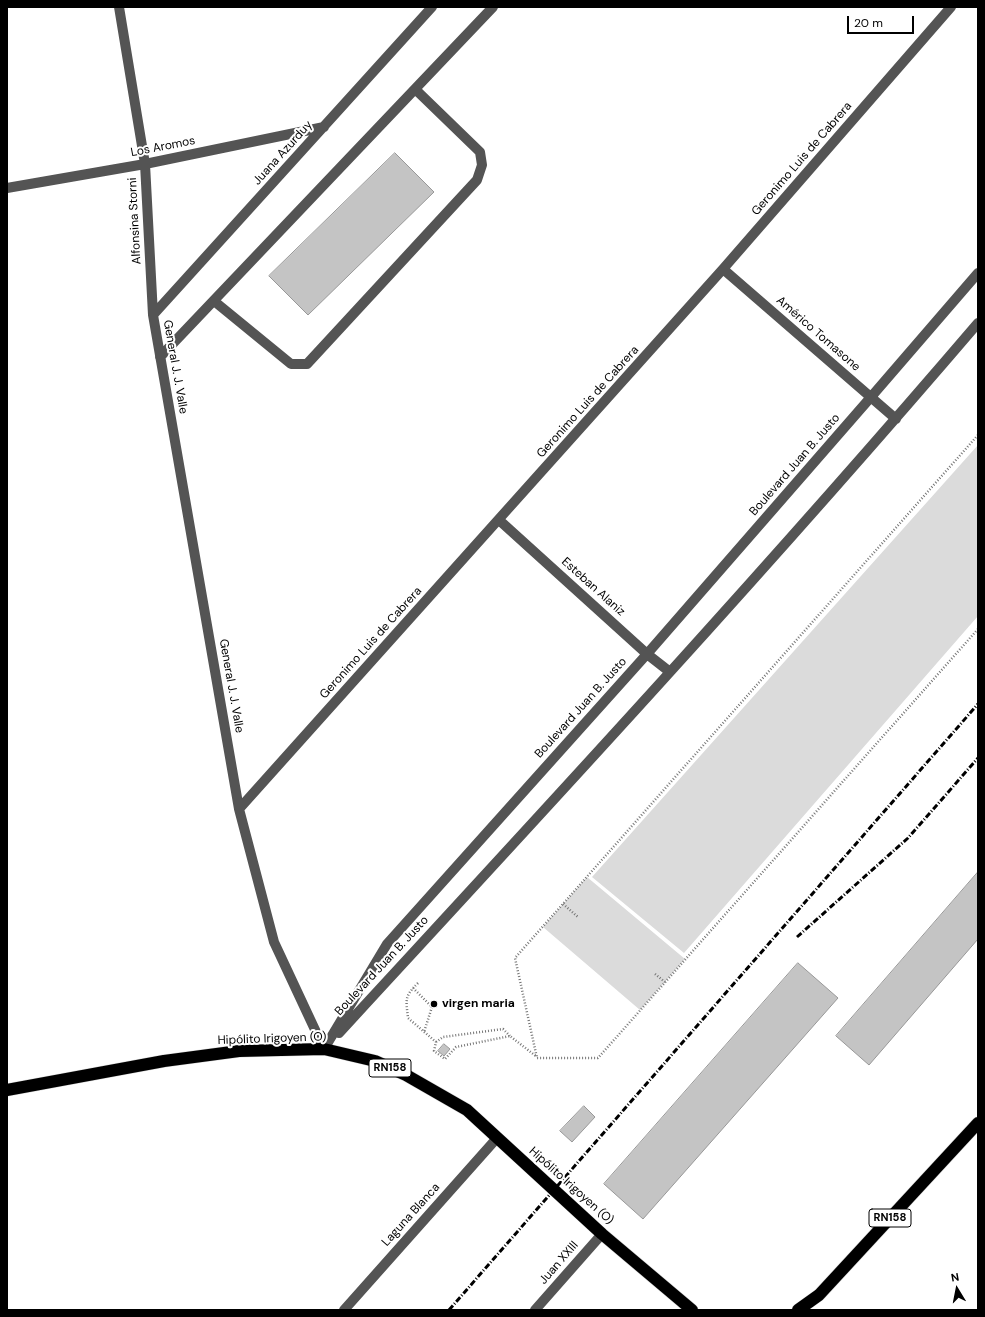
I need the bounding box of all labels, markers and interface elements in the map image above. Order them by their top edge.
scale bar [849,8,916,34]
text: 20 m [854,15,883,31]
street label: Geronimo Luis de Cabrera [749,99,855,219]
street label: Juana Azurduy [250,118,316,188]
street label: Los Aromos [129,134,197,160]
street label: Alfonsina Storni [126,177,144,265]
street label: Américo Tomasone [773,294,863,374]
street label: General J. J. Valle [160,319,190,415]
street label: Geronimo Luis de Cabrera [534,343,642,461]
street label: Boulevard Juan B. Justo [747,411,843,519]
street label: Esteban Alaniz [558,555,628,619]
street label: Geronimo Luis de Cabrera [317,584,425,702]
street label: General J. J. Valle [216,638,246,734]
street label: Boulevard Juan B. Justo [532,655,630,761]
street label: Boulevard Juan B. Justo [332,913,432,1019]
place label: virgen maria [442,997,515,1011]
marker: virgen maria [429,999,439,1009]
street label: Hipólito Irigoyen (O) [217,1030,327,1048]
road number: RN158 [369,1059,411,1077]
street label: Hipólito Irigoyen (O) [526,1144,616,1228]
street label: Laguna Blanca [379,1181,443,1249]
road number: RN158 [869,1209,911,1227]
street label: Juan XXIII [536,1239,582,1287]
north arrow [937,1269,977,1309]
text: N [950,1270,960,1285]

